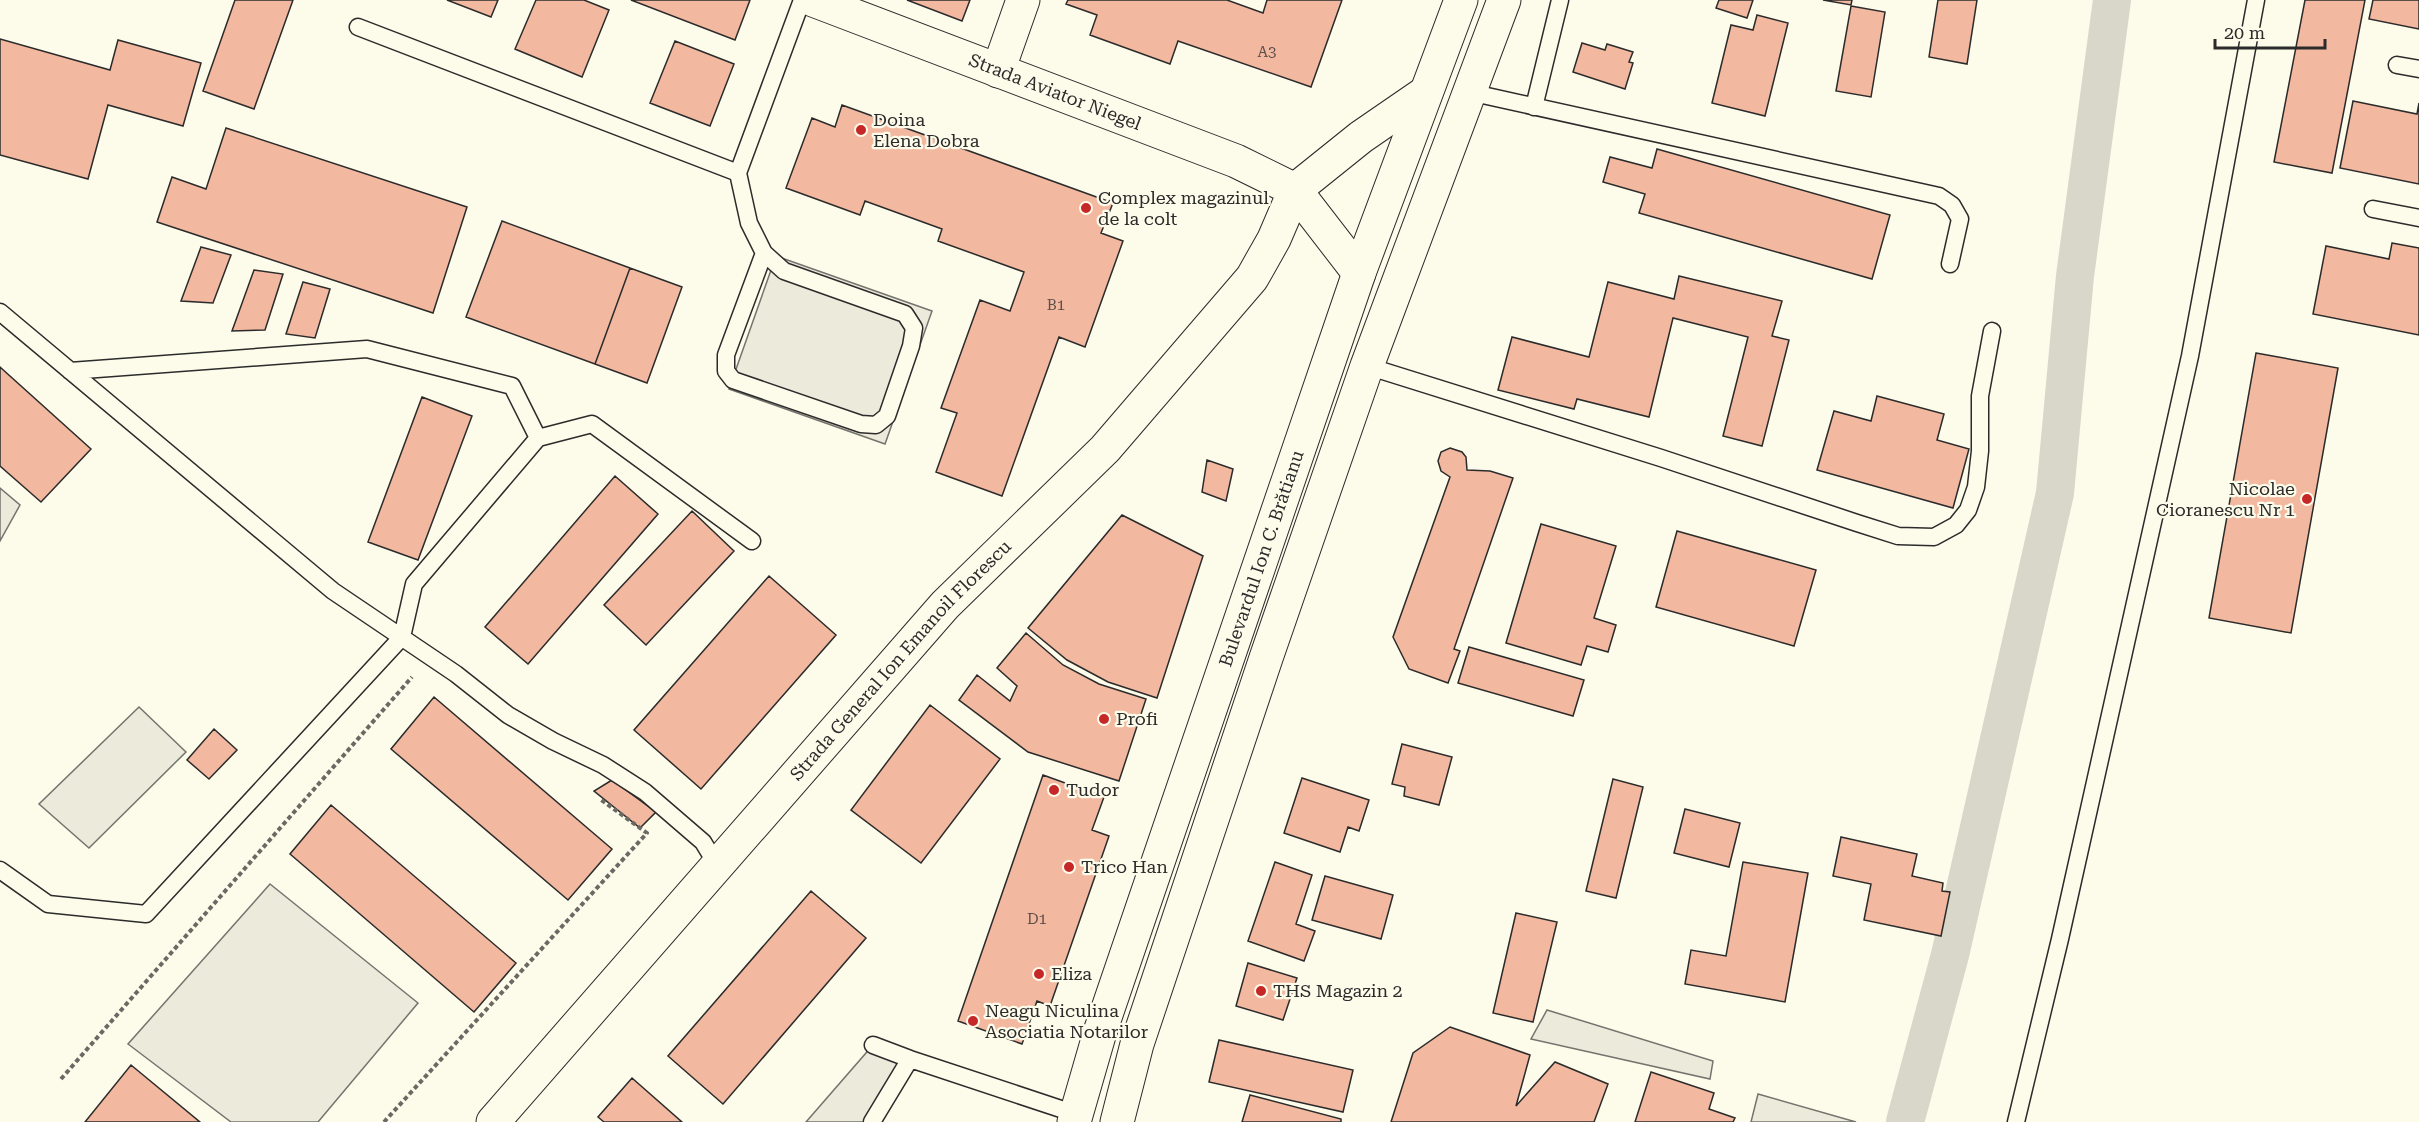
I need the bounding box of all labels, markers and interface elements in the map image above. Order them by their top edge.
scale bar [2215,12,2324,50]
text: 20 m [2224,22,2265,43]
house number: A3 [1258,43,1276,61]
street label: Strada Aviator Niegel [966,49,1145,134]
place label: Doina Elena Dobra [873,109,980,151]
marker: Doina Elena Dobra [854,123,868,137]
place label: Complex magazinul de la colt [1098,187,1269,229]
marker: Complex magazinul de la colt [1079,201,1093,215]
house number: B1 [1047,296,1065,314]
street label: Bulevardul Ion C. Brătianu [1214,447,1308,669]
place label: Nicolae Cioranescu Nr 1 [2156,478,2295,520]
marker: Nicolae Cioranescu Nr 1 [2300,492,2314,506]
street label: Strada General Ion Emanoil Florescu [786,536,1015,784]
place label: Profi [1116,708,1158,729]
marker: Profi [1097,712,1111,726]
place label: Tudor [1066,779,1119,800]
marker: Tudor [1047,783,1061,797]
place label: Trico Han [1081,856,1168,877]
marker: Trico Han [1062,860,1076,874]
house number: D1 [1027,910,1047,928]
place label: Eliza [1051,963,1092,984]
marker: Eliza [1032,967,1046,981]
place label: THS Magazin 2 [1273,980,1403,1001]
marker: THS Magazin 2 [1254,984,1268,998]
place label: Neagu Niculina Asociatia Notarilor [985,1000,1148,1042]
marker: Neagu Niculina Asociatia Notarilor [966,1014,980,1028]

